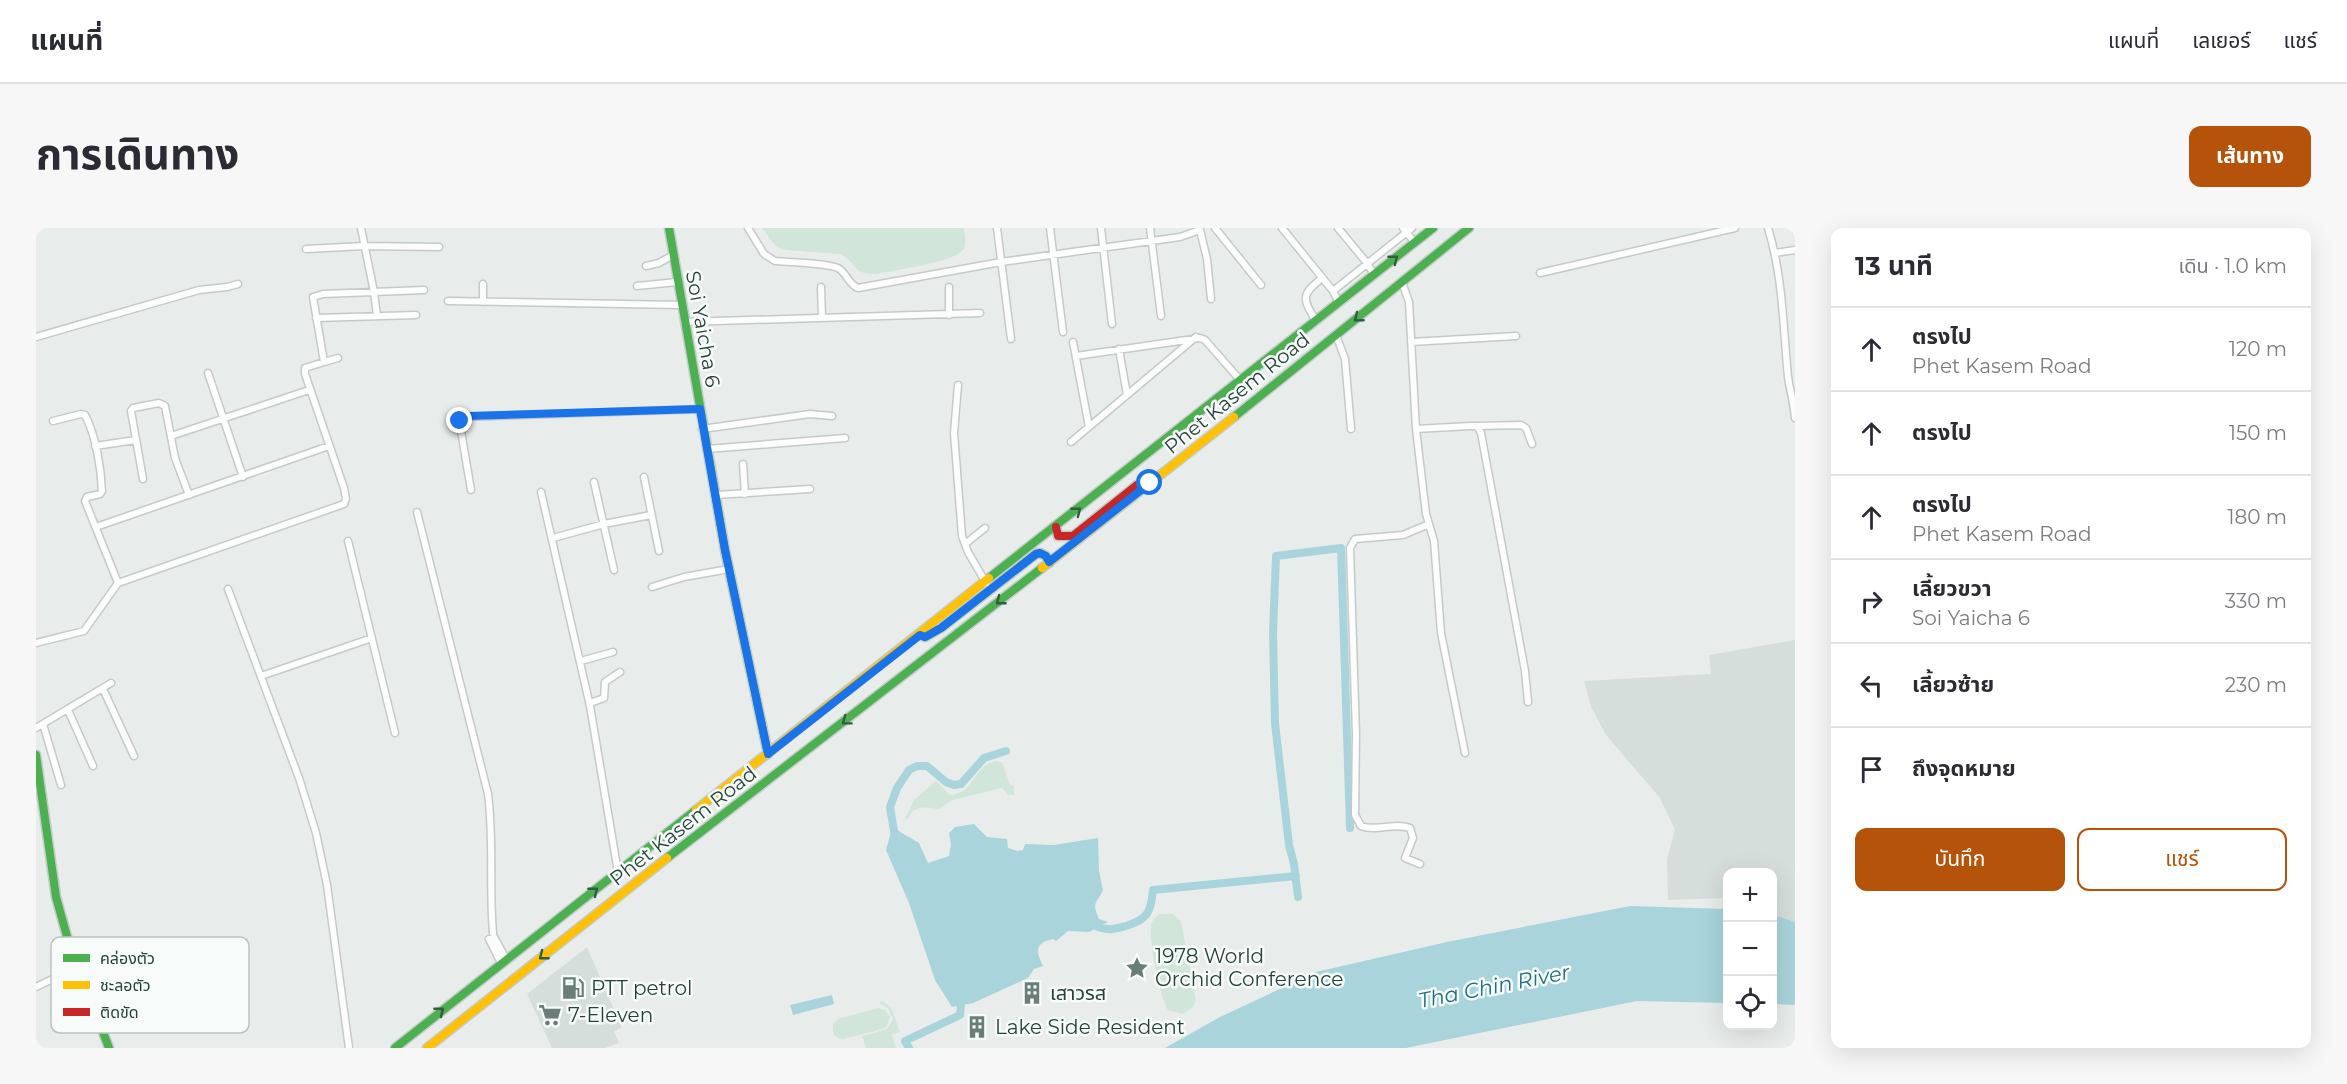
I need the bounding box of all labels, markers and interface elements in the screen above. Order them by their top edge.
text: แผนที่ [30,23,103,57]
text: แผนที่ [2108,28,2159,53]
text: เลเยอร์ [2192,28,2251,53]
text: แชร์ [2284,28,2317,53]
button: เส้นทาง [2189,126,2311,187]
text: การเดินทาง [36,128,239,180]
text: 13 นาที [1855,250,1933,282]
text: เดิน · 1.0 km [2178,254,2287,278]
one-way arrow [1387,255,1398,266]
street label: Soi Yaicha 6 [681,269,725,389]
one-way arrow [1354,310,1365,321]
text: ตรงไป [1912,323,1972,350]
street label: Phet Kasem Road [1160,327,1314,459]
icon: ahead [1855,333,1888,366]
text: 120 m [2229,337,2287,361]
text: Phet Kasem Road [1912,354,2092,378]
route end [446,407,472,433]
icon: ahead [1855,417,1888,450]
text: ตรงไป [1912,419,1972,446]
text: 150 m [2229,421,2287,445]
route start [1136,469,1162,495]
text: ตรงไป [1912,491,1972,518]
icon: ahead [1855,501,1888,534]
text: 180 m [2227,505,2287,529]
one-way arrow [1070,507,1081,518]
text: Phet Kasem Road [1912,522,2092,546]
text: เลี้ยวขวา [1912,575,1992,602]
icon: right [1855,585,1888,618]
text: 330 m [2225,589,2287,613]
one-way arrow [996,594,1007,605]
text: Soi Yaicha 6 [1912,606,2030,630]
icon: left [1855,669,1888,702]
text: เลี้ยวซ้าย [1912,671,1994,698]
text: 230 m [2225,673,2287,697]
one-way arrow [842,714,853,725]
icon: arrive [1855,753,1888,786]
text: ถึงจุดหมาย [1912,755,2016,782]
street label: Phet Kasem Road [605,761,761,891]
button: บันทึก [1855,828,2065,891]
button: แชร์ [2077,828,2287,891]
map controls [1723,868,1777,1030]
button: + [1723,868,1777,922]
one-way arrow [587,888,598,899]
button: − [1723,922,1777,976]
legend [51,937,249,1033]
place label: 1978 World Orchid Conference [1155,944,1343,991]
text: คล่องตัว [100,949,155,968]
one-way arrow [539,949,550,960]
place icon: 1978 World Orchid Conference [1124,955,1150,981]
water label: Tha Chin River [1416,959,1572,1013]
fuel station icon: PTT petrol [560,975,586,1001]
text: ชะลอตัว [100,976,151,995]
place label: PTT petrol [591,976,692,1000]
button: locate [1723,976,1777,1030]
building icon: เสาวรส [1019,980,1045,1006]
place label: เสาวรส [1050,981,1106,1005]
supermarket icon: 7-Eleven [537,1002,563,1028]
text: ติดขัด [100,1003,139,1022]
place label: 7-Eleven [568,1003,653,1027]
one-way arrow [433,1008,444,1019]
building icon: Lake Side Resident [964,1014,990,1040]
place label: Lake Side Resident [995,1015,1185,1039]

